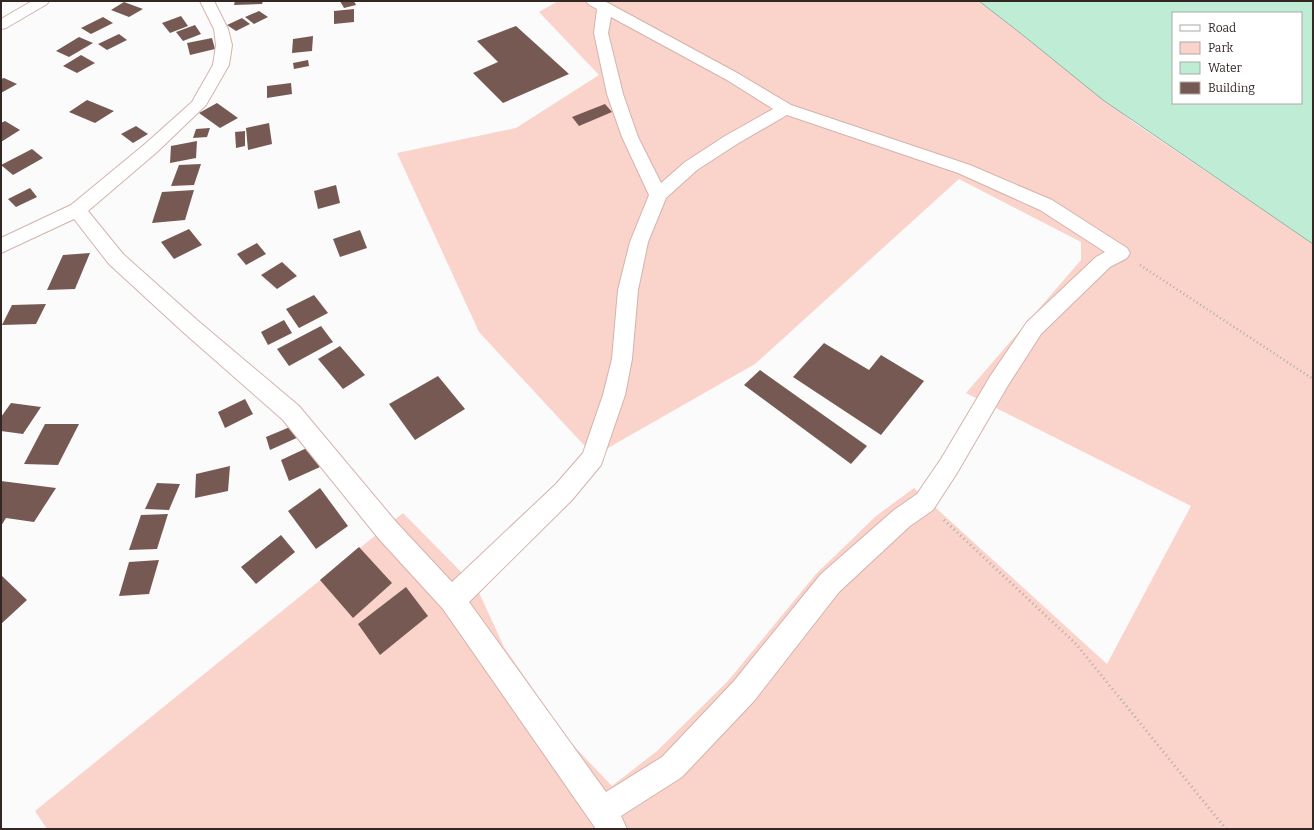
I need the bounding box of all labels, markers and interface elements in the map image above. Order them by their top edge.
legend [1172,12,1302,104]
text: Road [1208,21,1236,35]
text: Park [1208,41,1234,55]
text: Water [1208,61,1243,75]
text: Building [1208,81,1255,95]

